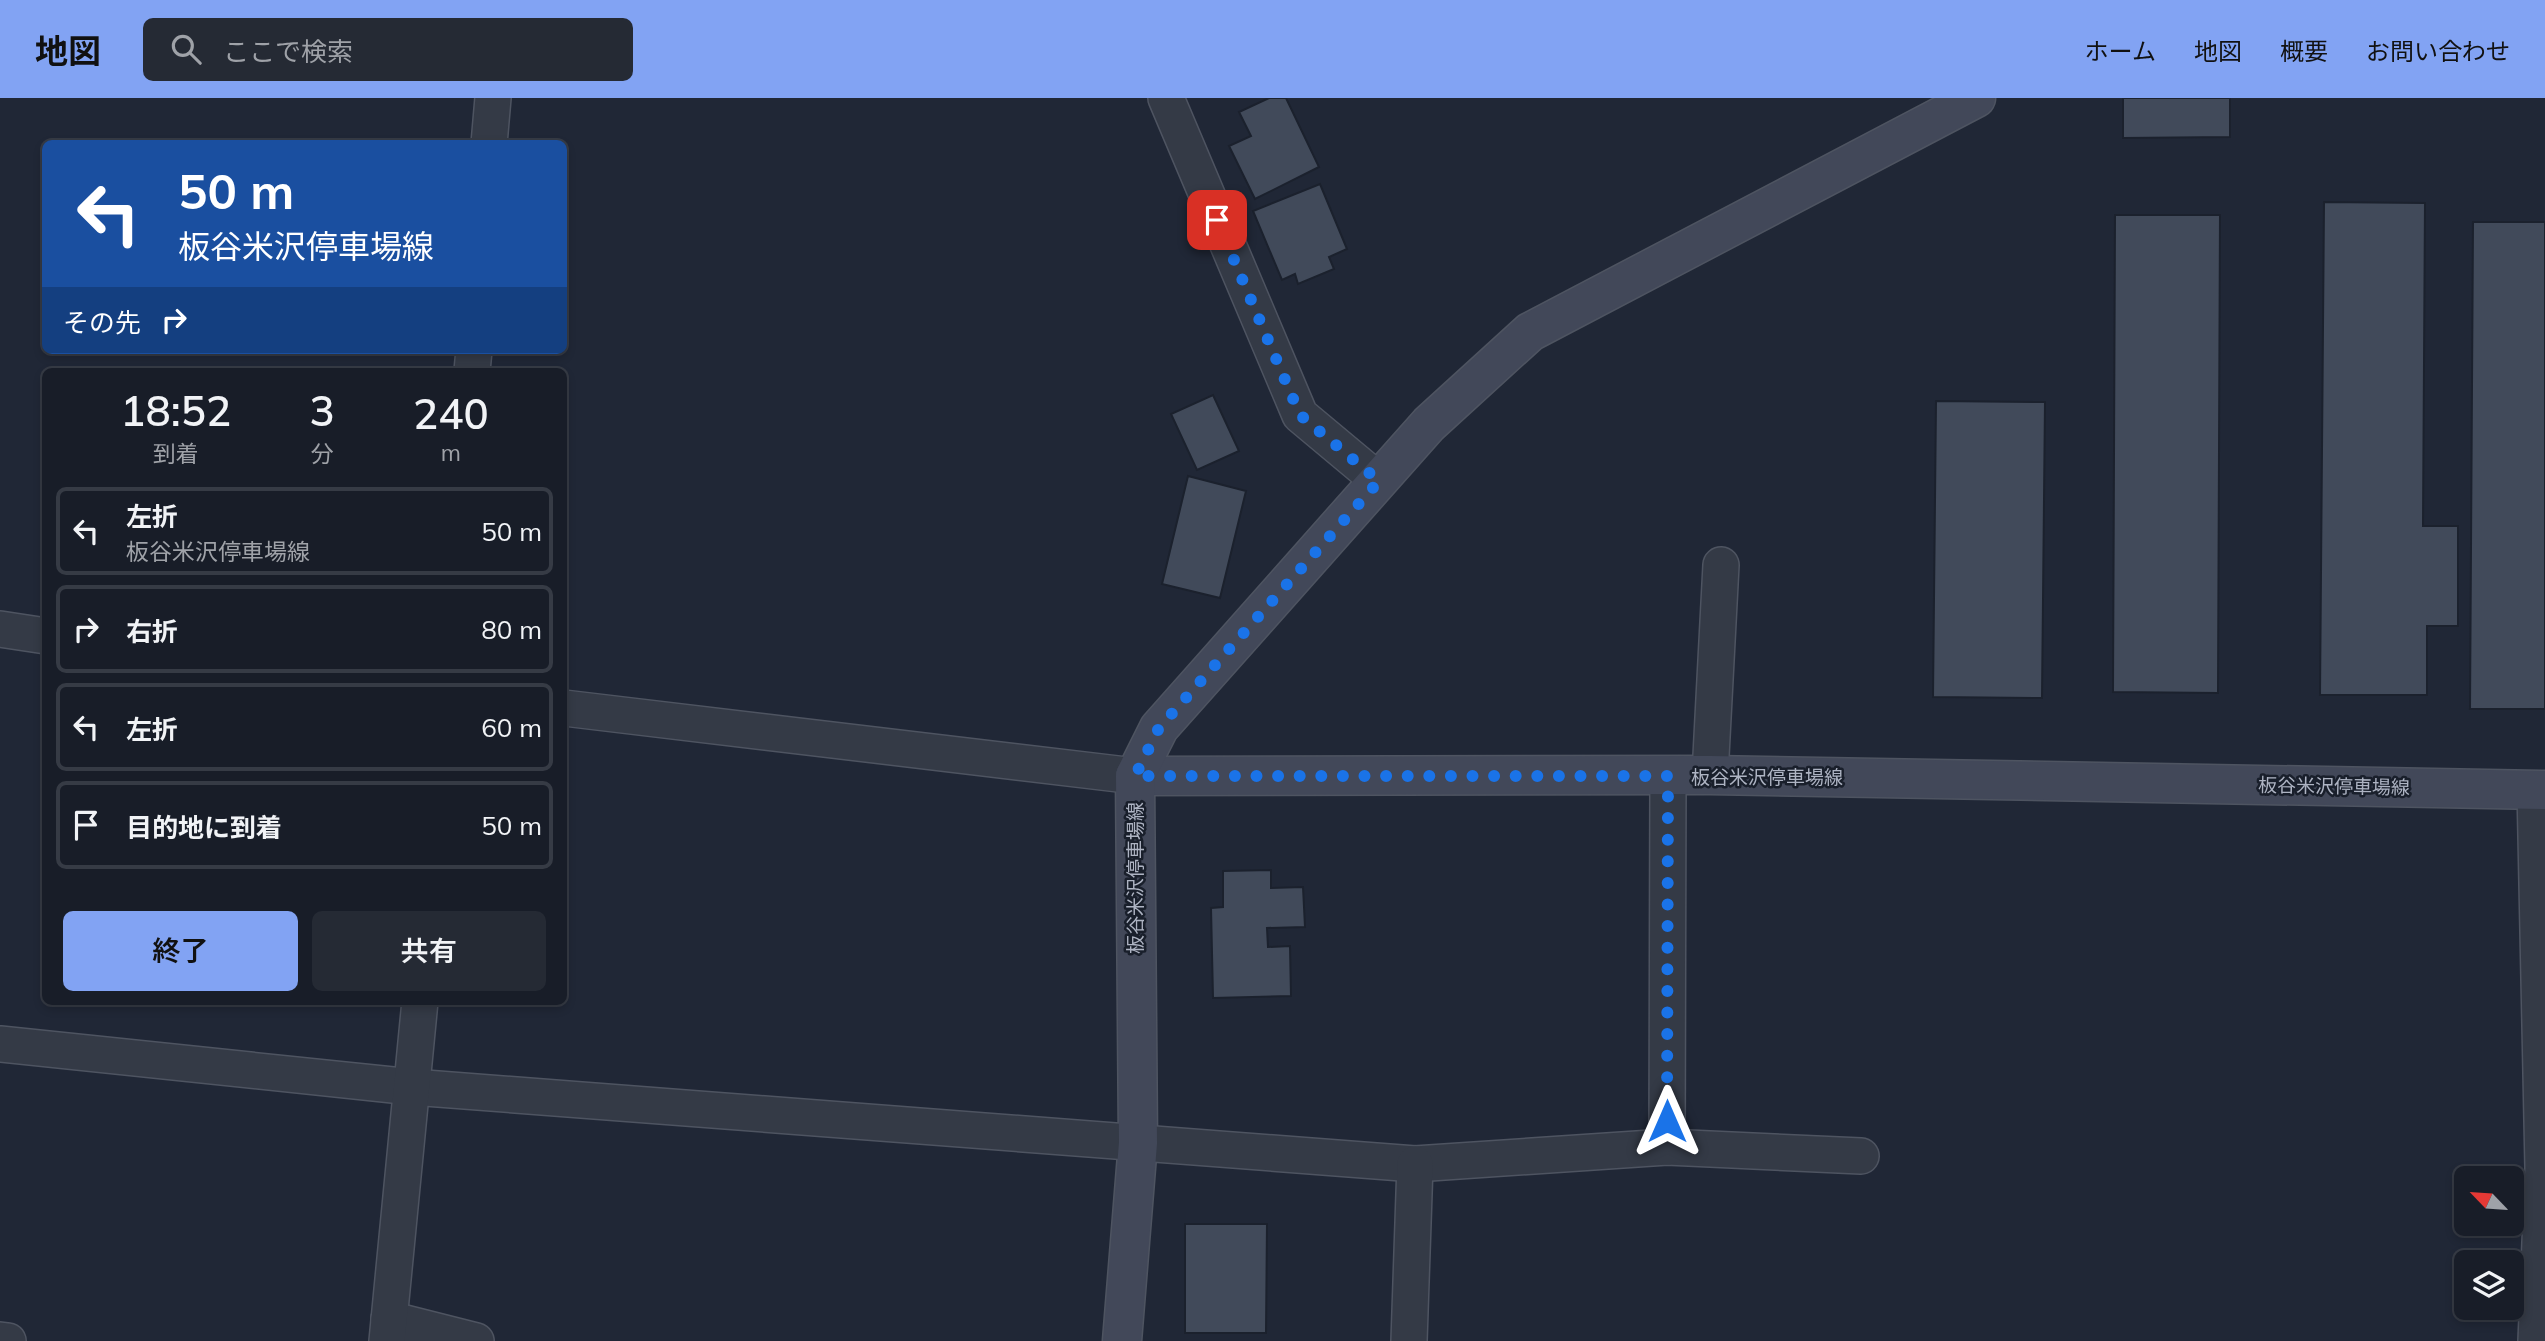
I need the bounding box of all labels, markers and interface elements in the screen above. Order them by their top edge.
search box [143,18,633,81]
text: 地図 [35,30,101,71]
icon: search [167,30,205,68]
text: ここで検索 [223,35,353,68]
text: ホーム [2085,36,2156,66]
text: 地図 [2194,36,2242,66]
text: 概要 [2280,36,2328,66]
text: お問い合わせ [2366,36,2510,66]
text: 50 m [178,160,294,221]
icon: left [63,168,154,259]
pin [1187,190,1247,250]
icon: arrive [1198,201,1236,239]
text: 板谷米沢停車場線 [178,226,434,266]
icon: right [155,301,193,339]
text: その先 [63,306,141,339]
text: 18:52 [120,384,231,437]
text: 3 [309,384,335,437]
text: 240 [413,387,489,440]
text: m [441,438,461,467]
text: 到着 [153,439,199,468]
text: 分 [311,439,334,468]
text: 左折 [126,500,178,533]
icon: left [67,512,105,550]
text: 50 m [481,515,542,548]
text: 板谷米沢停車場線 [126,537,310,566]
icon: right [67,610,105,648]
text: 80 m [481,613,542,646]
text: 右折 [126,615,178,648]
icon: left [67,708,105,746]
text: 60 m [481,711,542,744]
text: 左折 [126,713,178,746]
street label: 板谷米沢停車場線 [1691,765,1843,789]
street label: 板谷米沢停車場線 [2258,773,2410,799]
street label: 板谷米沢停車場線 [1123,802,1147,954]
icon: arrive [67,806,105,844]
text: 50 m [481,809,542,842]
text: 目的地に到着 [126,811,282,844]
button: 終了 [63,911,298,991]
button: 共有 [312,911,546,991]
position arrow [1630,1084,1704,1158]
north arrow [2454,1166,2524,1236]
map controls [2454,1166,2524,1320]
button: layers [2454,1250,2524,1320]

